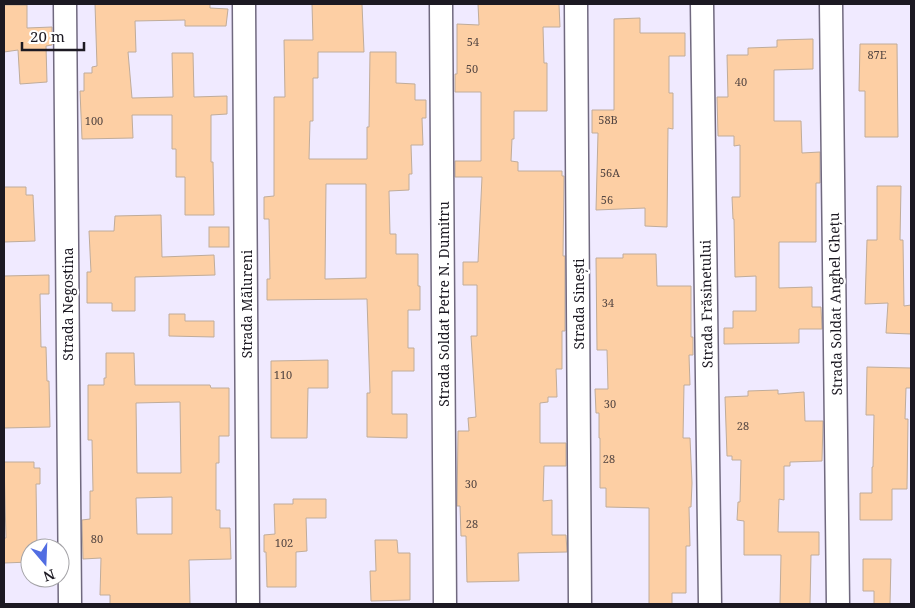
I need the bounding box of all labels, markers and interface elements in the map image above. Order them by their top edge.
scale bar [22,20,85,52]
text: 20 m [30,26,65,46]
house number: 54 [467,34,479,49]
house number: 87E [867,47,887,62]
house number: 50 [466,61,478,76]
house number: 40 [735,74,747,89]
house number: 58B [598,112,618,127]
house number: 100 [85,113,103,128]
house number: 56A [600,165,620,180]
house number: 56 [601,192,613,207]
street label: Strada Soldat Petre N. Dumitru [434,201,453,407]
street label: Strada Soldat Anghel Ghețu [824,212,846,396]
street label: Strada Frăsinetului [695,239,717,368]
street label: Strada Negostina [58,247,77,361]
street label: Strada Mălureni [237,249,256,358]
street label: Strada Sinești [569,258,588,350]
house number: 34 [602,295,614,310]
house number: 110 [274,367,292,382]
house number: 30 [604,396,616,411]
house number: 28 [737,418,749,433]
house number: 28 [603,451,615,466]
house number: 30 [465,476,477,491]
house number: 28 [466,516,478,531]
house number: 80 [91,531,103,546]
house number: 102 [275,535,293,550]
north arrow [20,538,70,588]
text: N [41,565,58,587]

